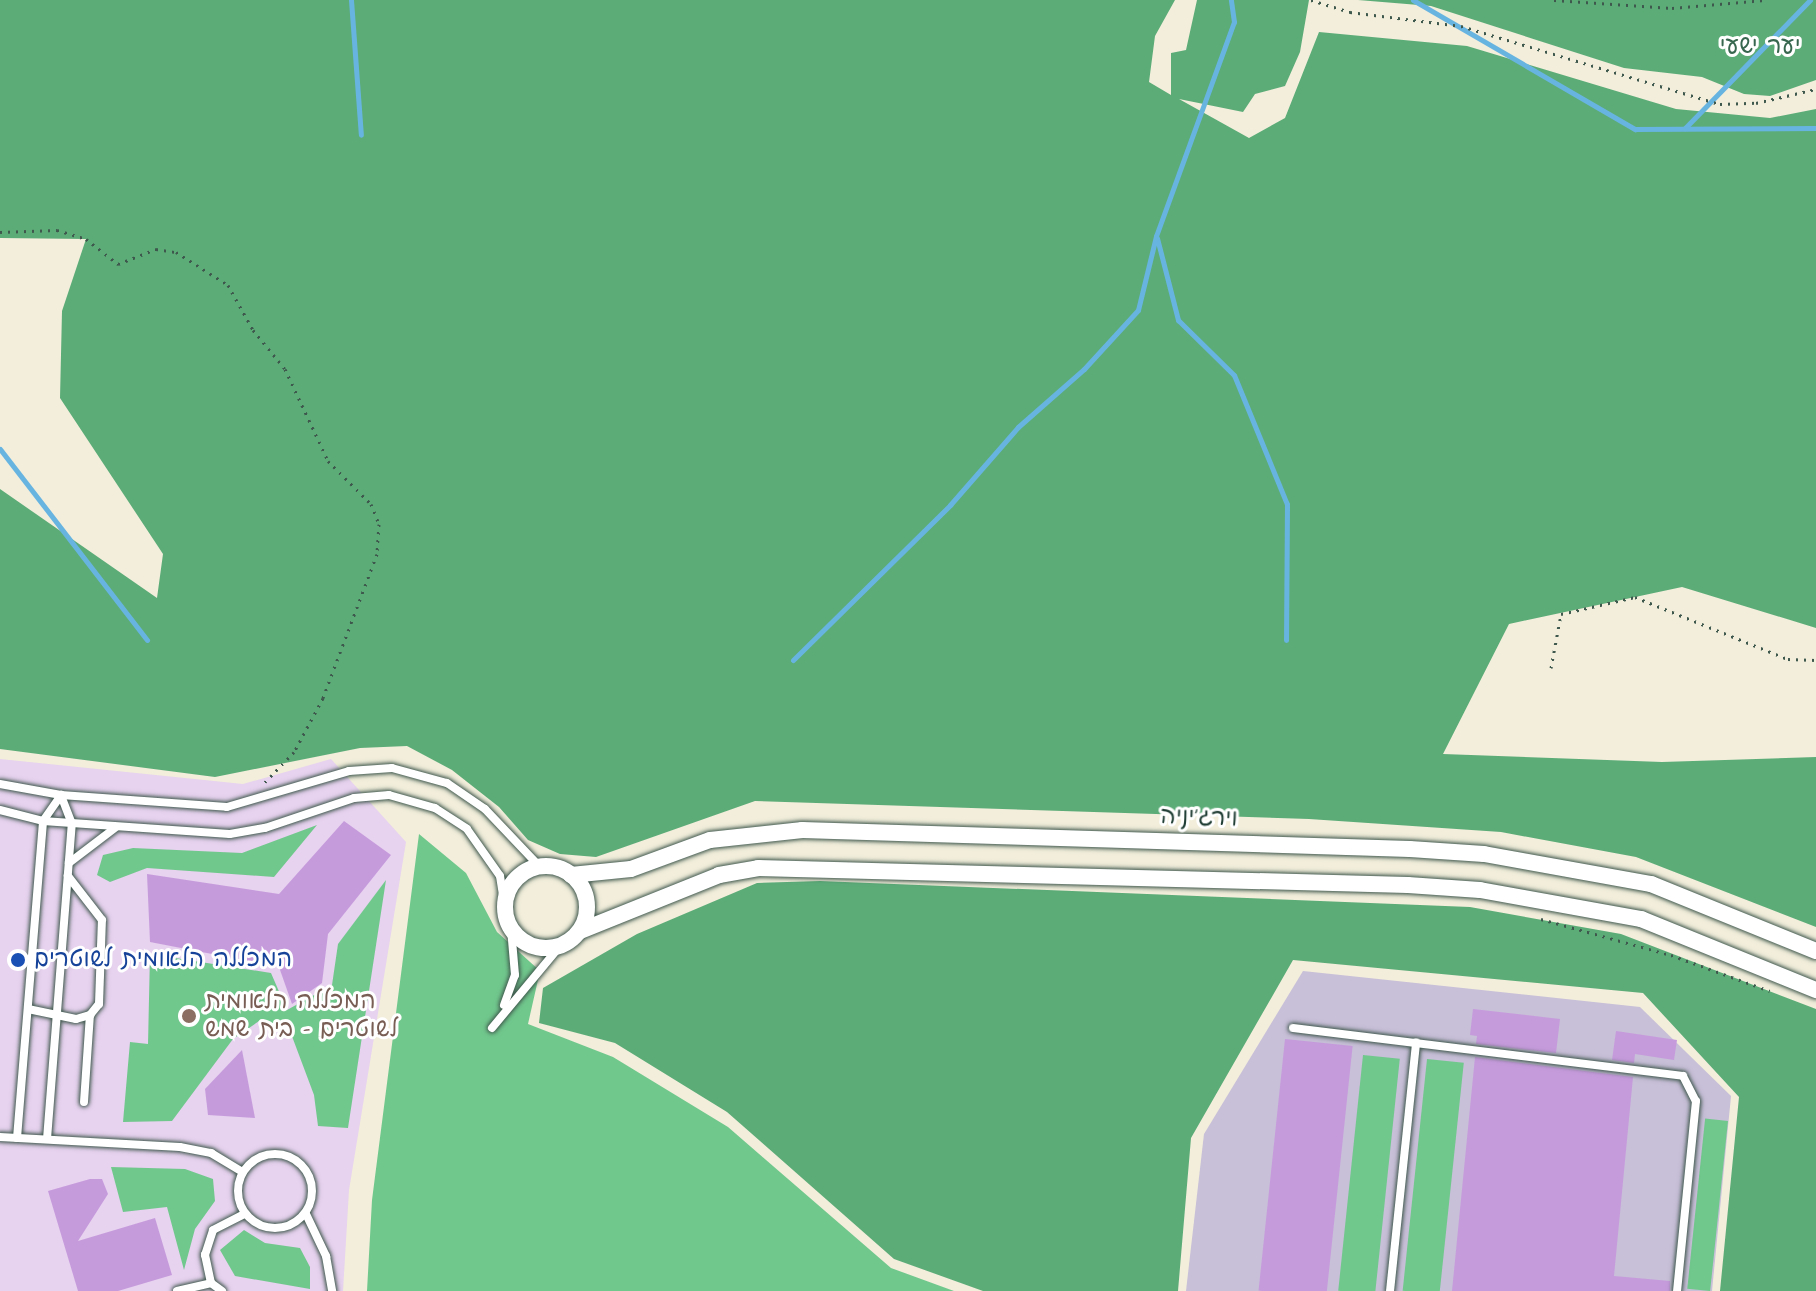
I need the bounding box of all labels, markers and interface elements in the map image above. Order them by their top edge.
park label: יער ישעי [1719,33,1801,61]
street label: וירג'יניה [1160,802,1238,834]
place label: המכללה הלאומית לשוטרים [34,946,292,974]
marker: המכללה הלאומית לשוטרים [9,951,27,969]
place label: המכללה הלאומית לשוטרים - בית שמש [205,988,398,1044]
marker: המכללה הלאומית לשוטרים - בית שמש [180,1007,198,1025]

